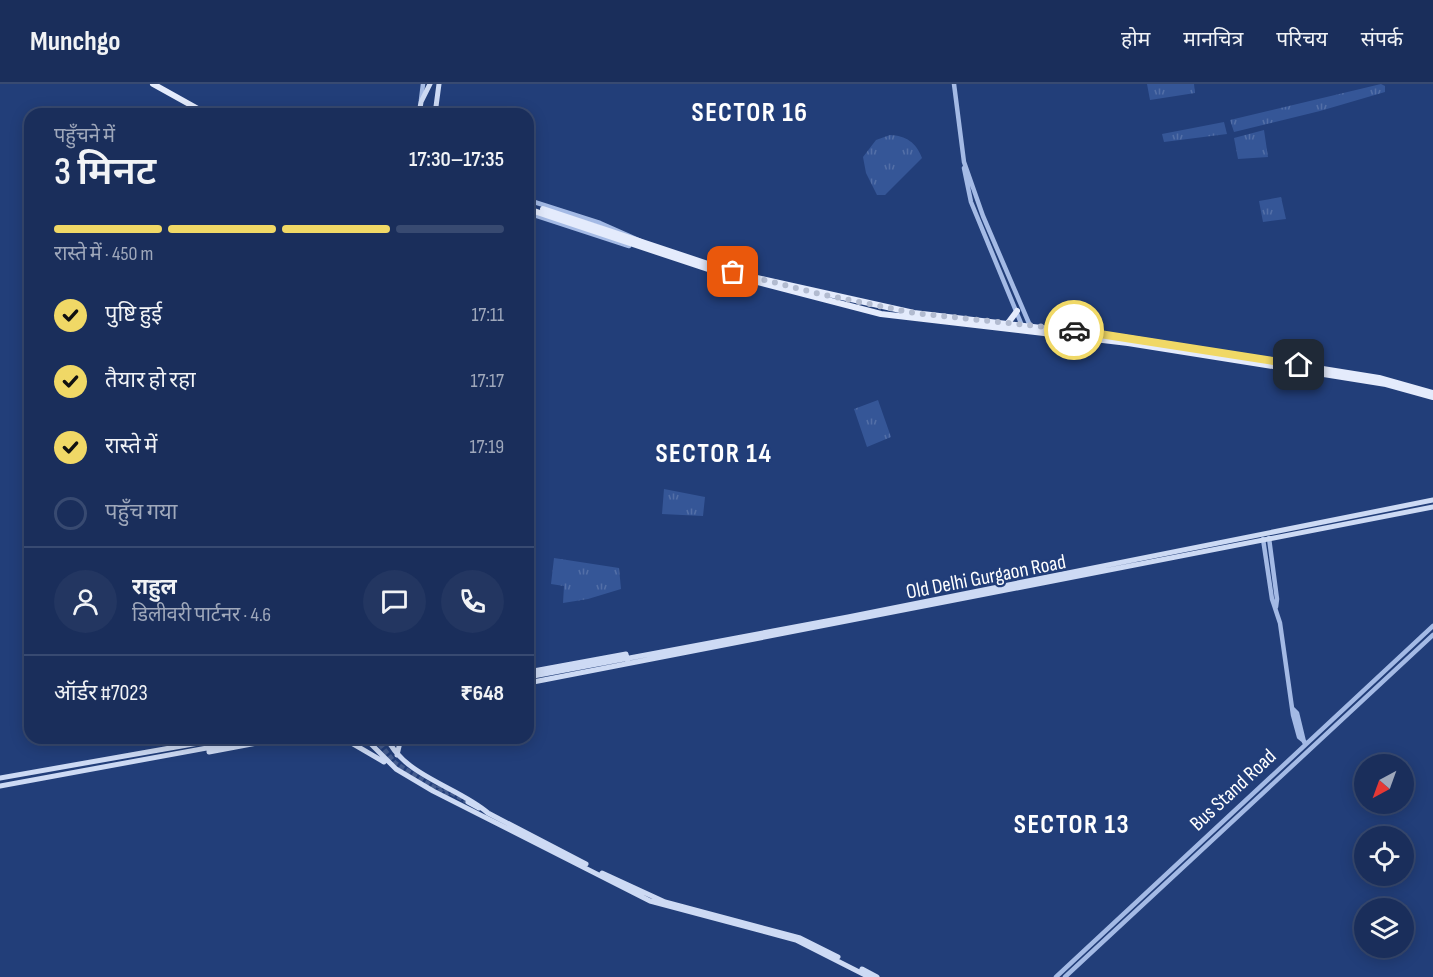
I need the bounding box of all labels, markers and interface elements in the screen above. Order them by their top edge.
text: Munchgo [30,25,121,58]
text: होम [1121,27,1150,52]
text: मानचित्र [1183,27,1243,52]
text: परिचय [1276,27,1328,52]
text: संपर्क [1361,27,1403,52]
district label: SECTOR 16 [691,97,809,129]
text: पहुँचने में [54,124,115,148]
text: 17:30–17:35 [409,146,504,173]
text: 3 मिनट [54,149,156,196]
text: रास्ते में · 450 m [54,242,153,266]
pin [707,246,758,297]
icon: bag [716,255,749,288]
icon: check [54,299,87,332]
courier [1044,300,1104,360]
text: पुष्टि हुई [105,301,162,328]
text: 17:11 [471,303,504,327]
icon: car [1058,314,1091,347]
pin [1273,339,1324,390]
icon: home [1282,348,1315,381]
icon: check [54,365,87,398]
text: तैयार हो रहा [105,367,196,394]
text: 17:17 [470,369,504,393]
icon: check [54,431,87,464]
text: रास्ते में [105,433,157,460]
text: 17:19 [470,435,504,459]
district label: SECTOR 14 [655,438,773,470]
text: पहुँच गया [105,499,178,526]
street label: Old Delhi Gurgaon Road [904,549,1068,605]
button: person [54,570,117,633]
button: chat [363,570,426,633]
button: phone [441,570,504,633]
text: राहुल [132,574,177,601]
text: डिलीवरी पार्टनर · 4.6 [132,603,271,627]
text: ऑर्डर #7023 [54,680,148,707]
text: ₹648 [460,680,504,707]
street label: Bus Stand Road [1185,744,1281,836]
north arrow [1354,754,1414,814]
map controls [1354,754,1414,958]
district label: SECTOR 13 [1014,809,1130,841]
button: locate [1354,826,1414,886]
button: layers [1354,898,1414,958]

